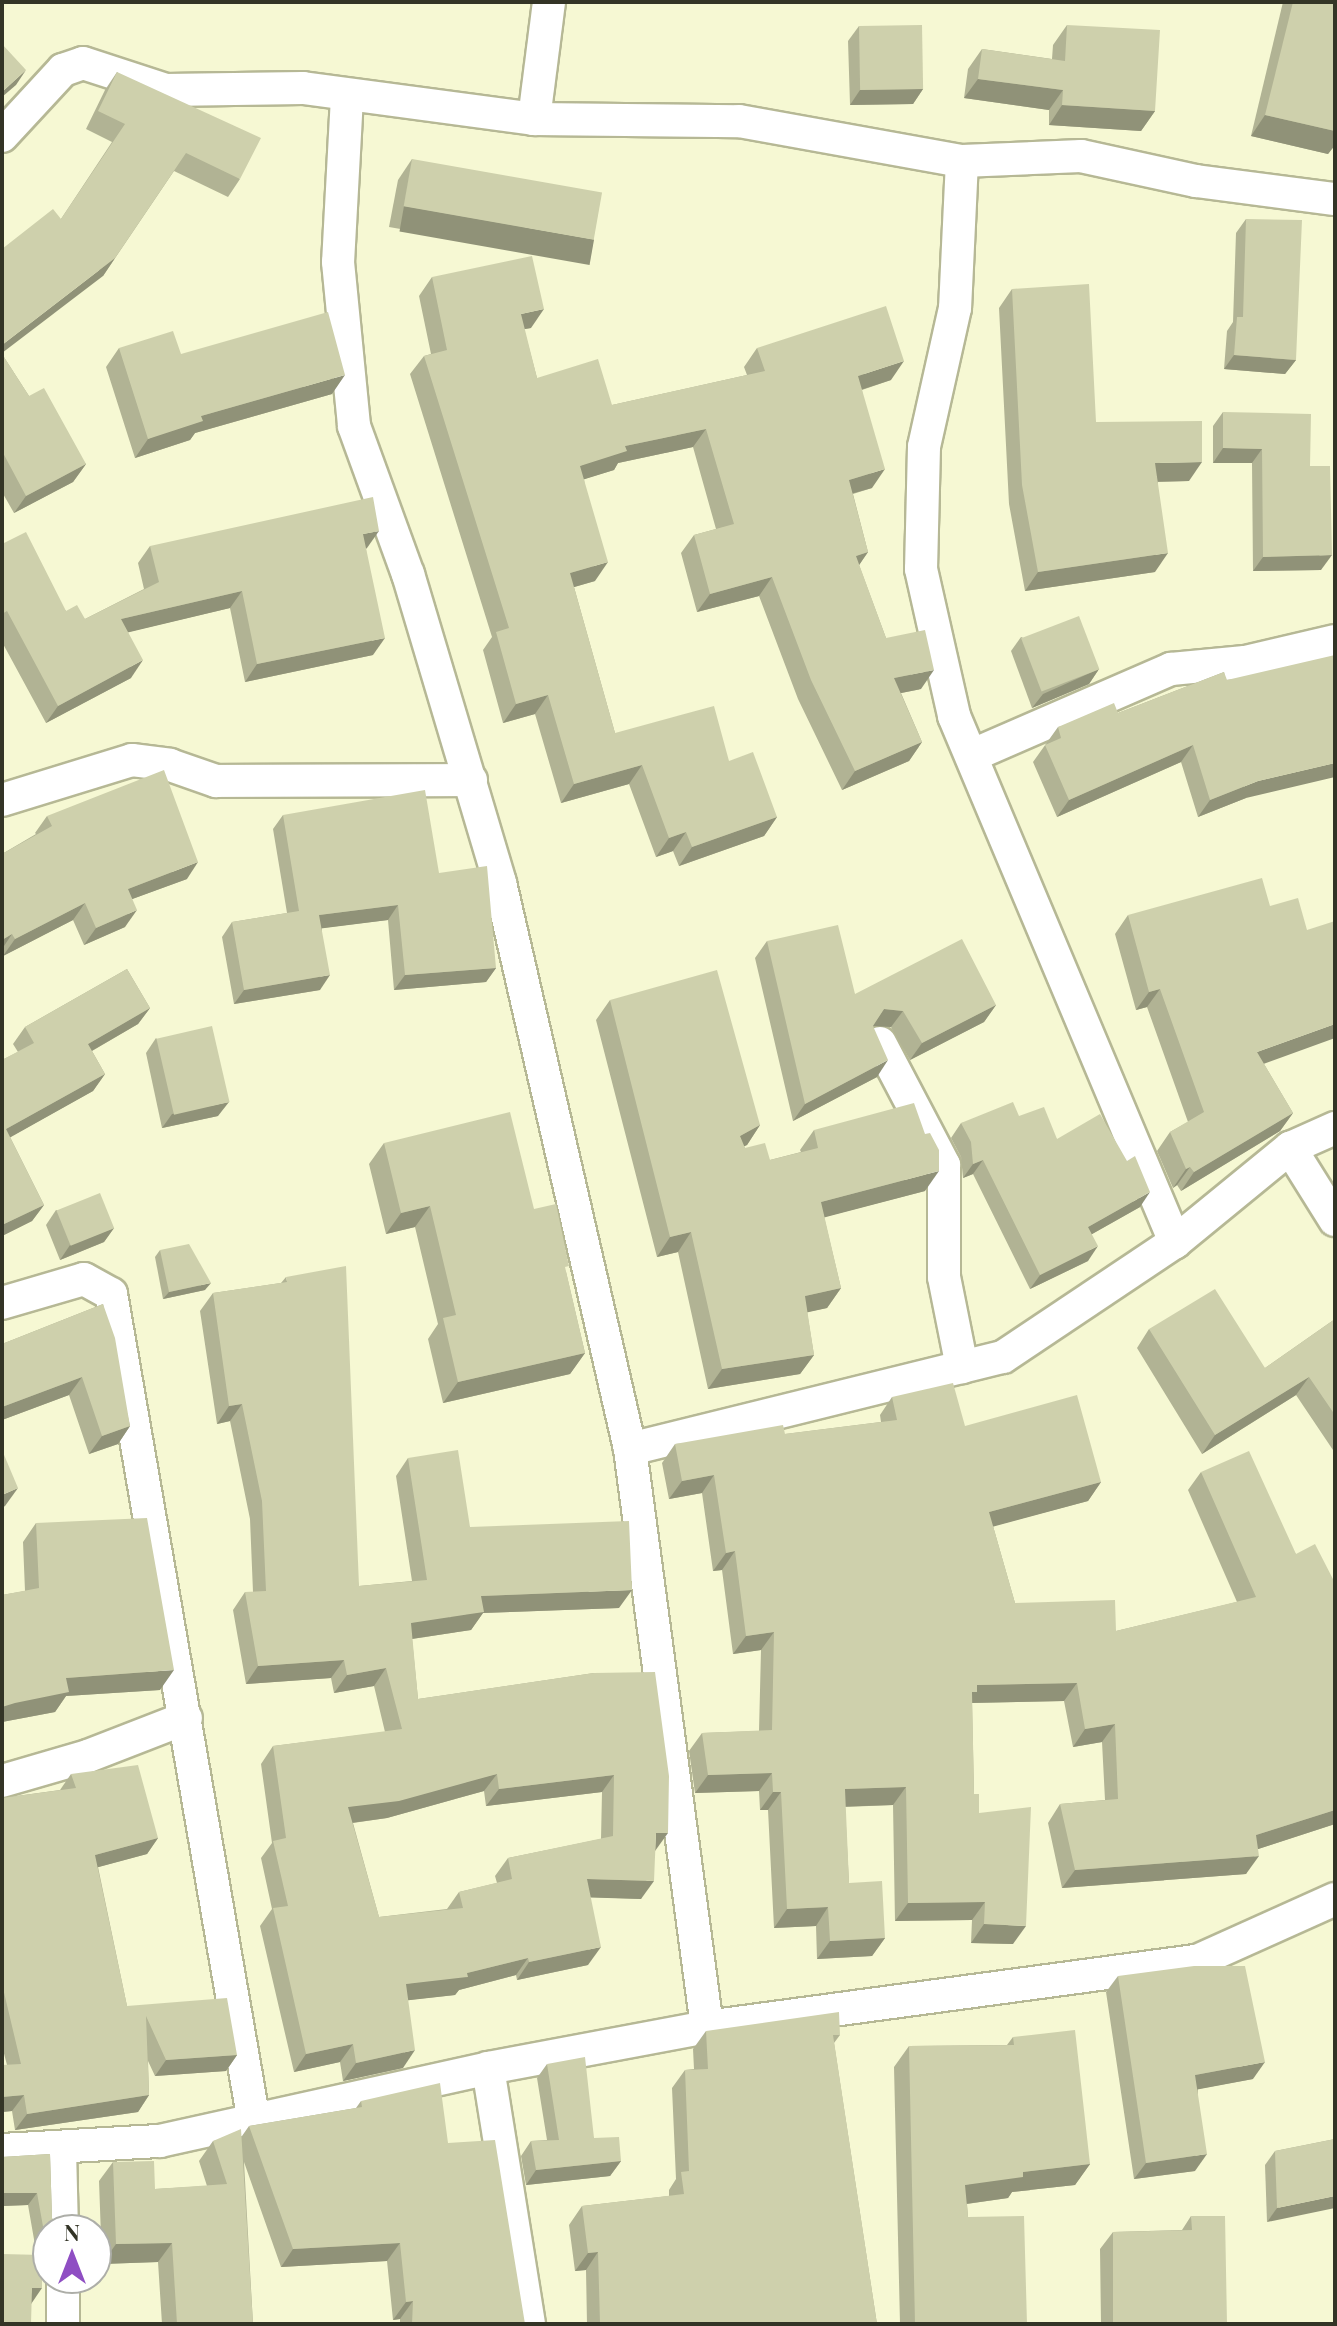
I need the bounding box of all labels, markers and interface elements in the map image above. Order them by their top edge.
north arrow [32,2214,112,2294]
text: N [64,2217,80,2247]

